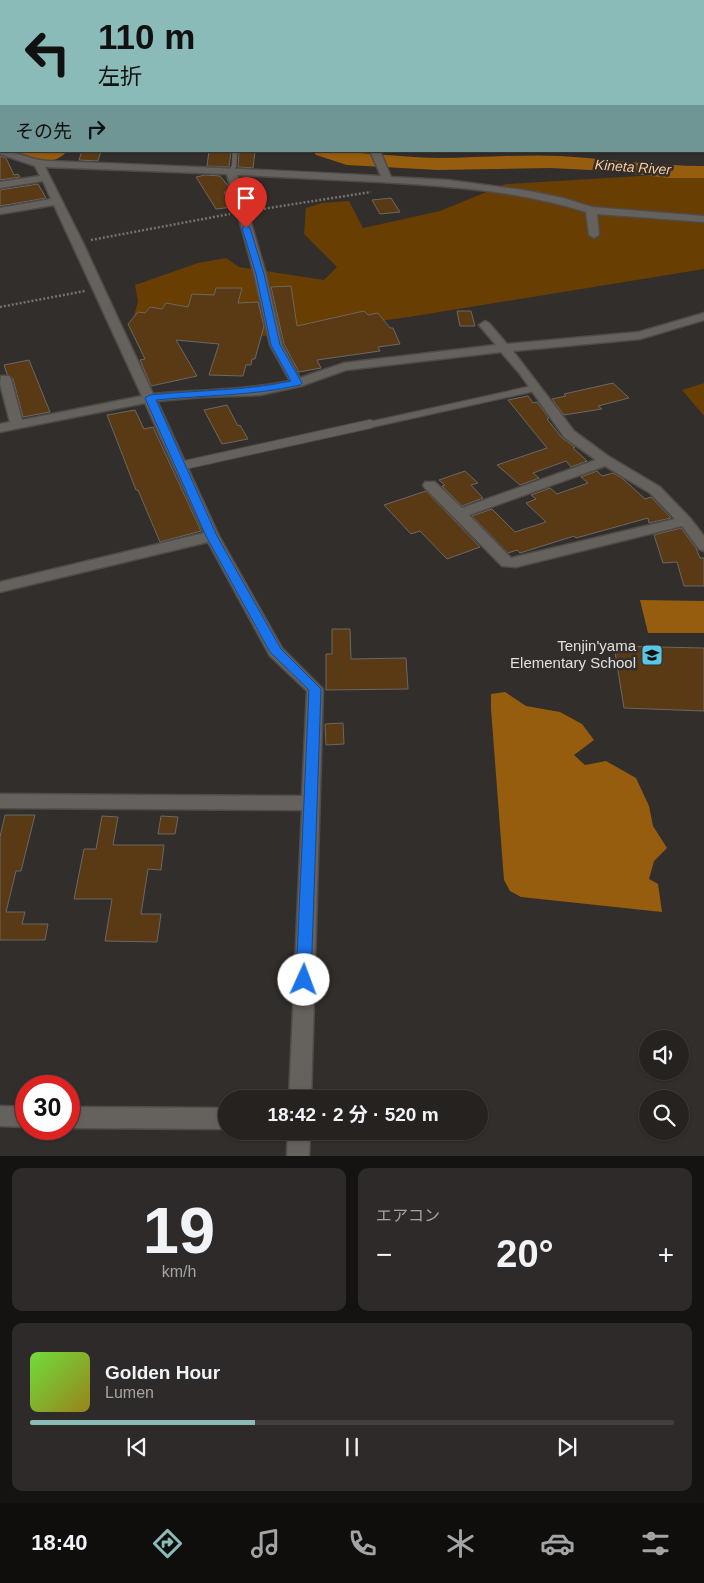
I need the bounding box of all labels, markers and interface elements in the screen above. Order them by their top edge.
text: 110 m [98,17,195,56]
icon: left [15,20,80,85]
text: 左折 [98,64,142,89]
icon: right [82,115,110,143]
text: その先 [15,121,72,142]
water label: Kineta River [594,156,673,178]
pin [225,177,267,228]
icon: arrive [232,184,260,212]
place label: Tenjin'yama Elementary School [510,637,637,671]
school or university icon: Tenjin'yama Elementary School [640,643,664,667]
position arrow [277,953,329,1005]
map controls [639,1030,689,1140]
button: sound [639,1030,689,1080]
speed limit sign: 30 [15,1075,80,1140]
button: search [639,1090,689,1140]
text: 18:42 · 2 分 · 520 m [267,1104,439,1125]
text: 19 [143,1194,215,1267]
text: エアコン [376,1207,440,1224]
text: 20° [496,1233,554,1275]
text: − [376,1239,392,1270]
text: + [658,1239,674,1270]
text: km/h [162,1263,196,1280]
text: Golden Hour [105,1362,220,1383]
text: Lumen [105,1384,154,1401]
icon: previous [123,1433,151,1461]
icon: pause [338,1433,366,1461]
icon: next [553,1433,581,1461]
icon: directions [150,1526,185,1561]
icon: music [248,1526,283,1561]
icon: phone [345,1526,380,1561]
icon: climate [443,1526,478,1561]
icon: car [540,1526,575,1561]
icon: filters [638,1526,673,1561]
text: 18:40 [31,1530,88,1555]

